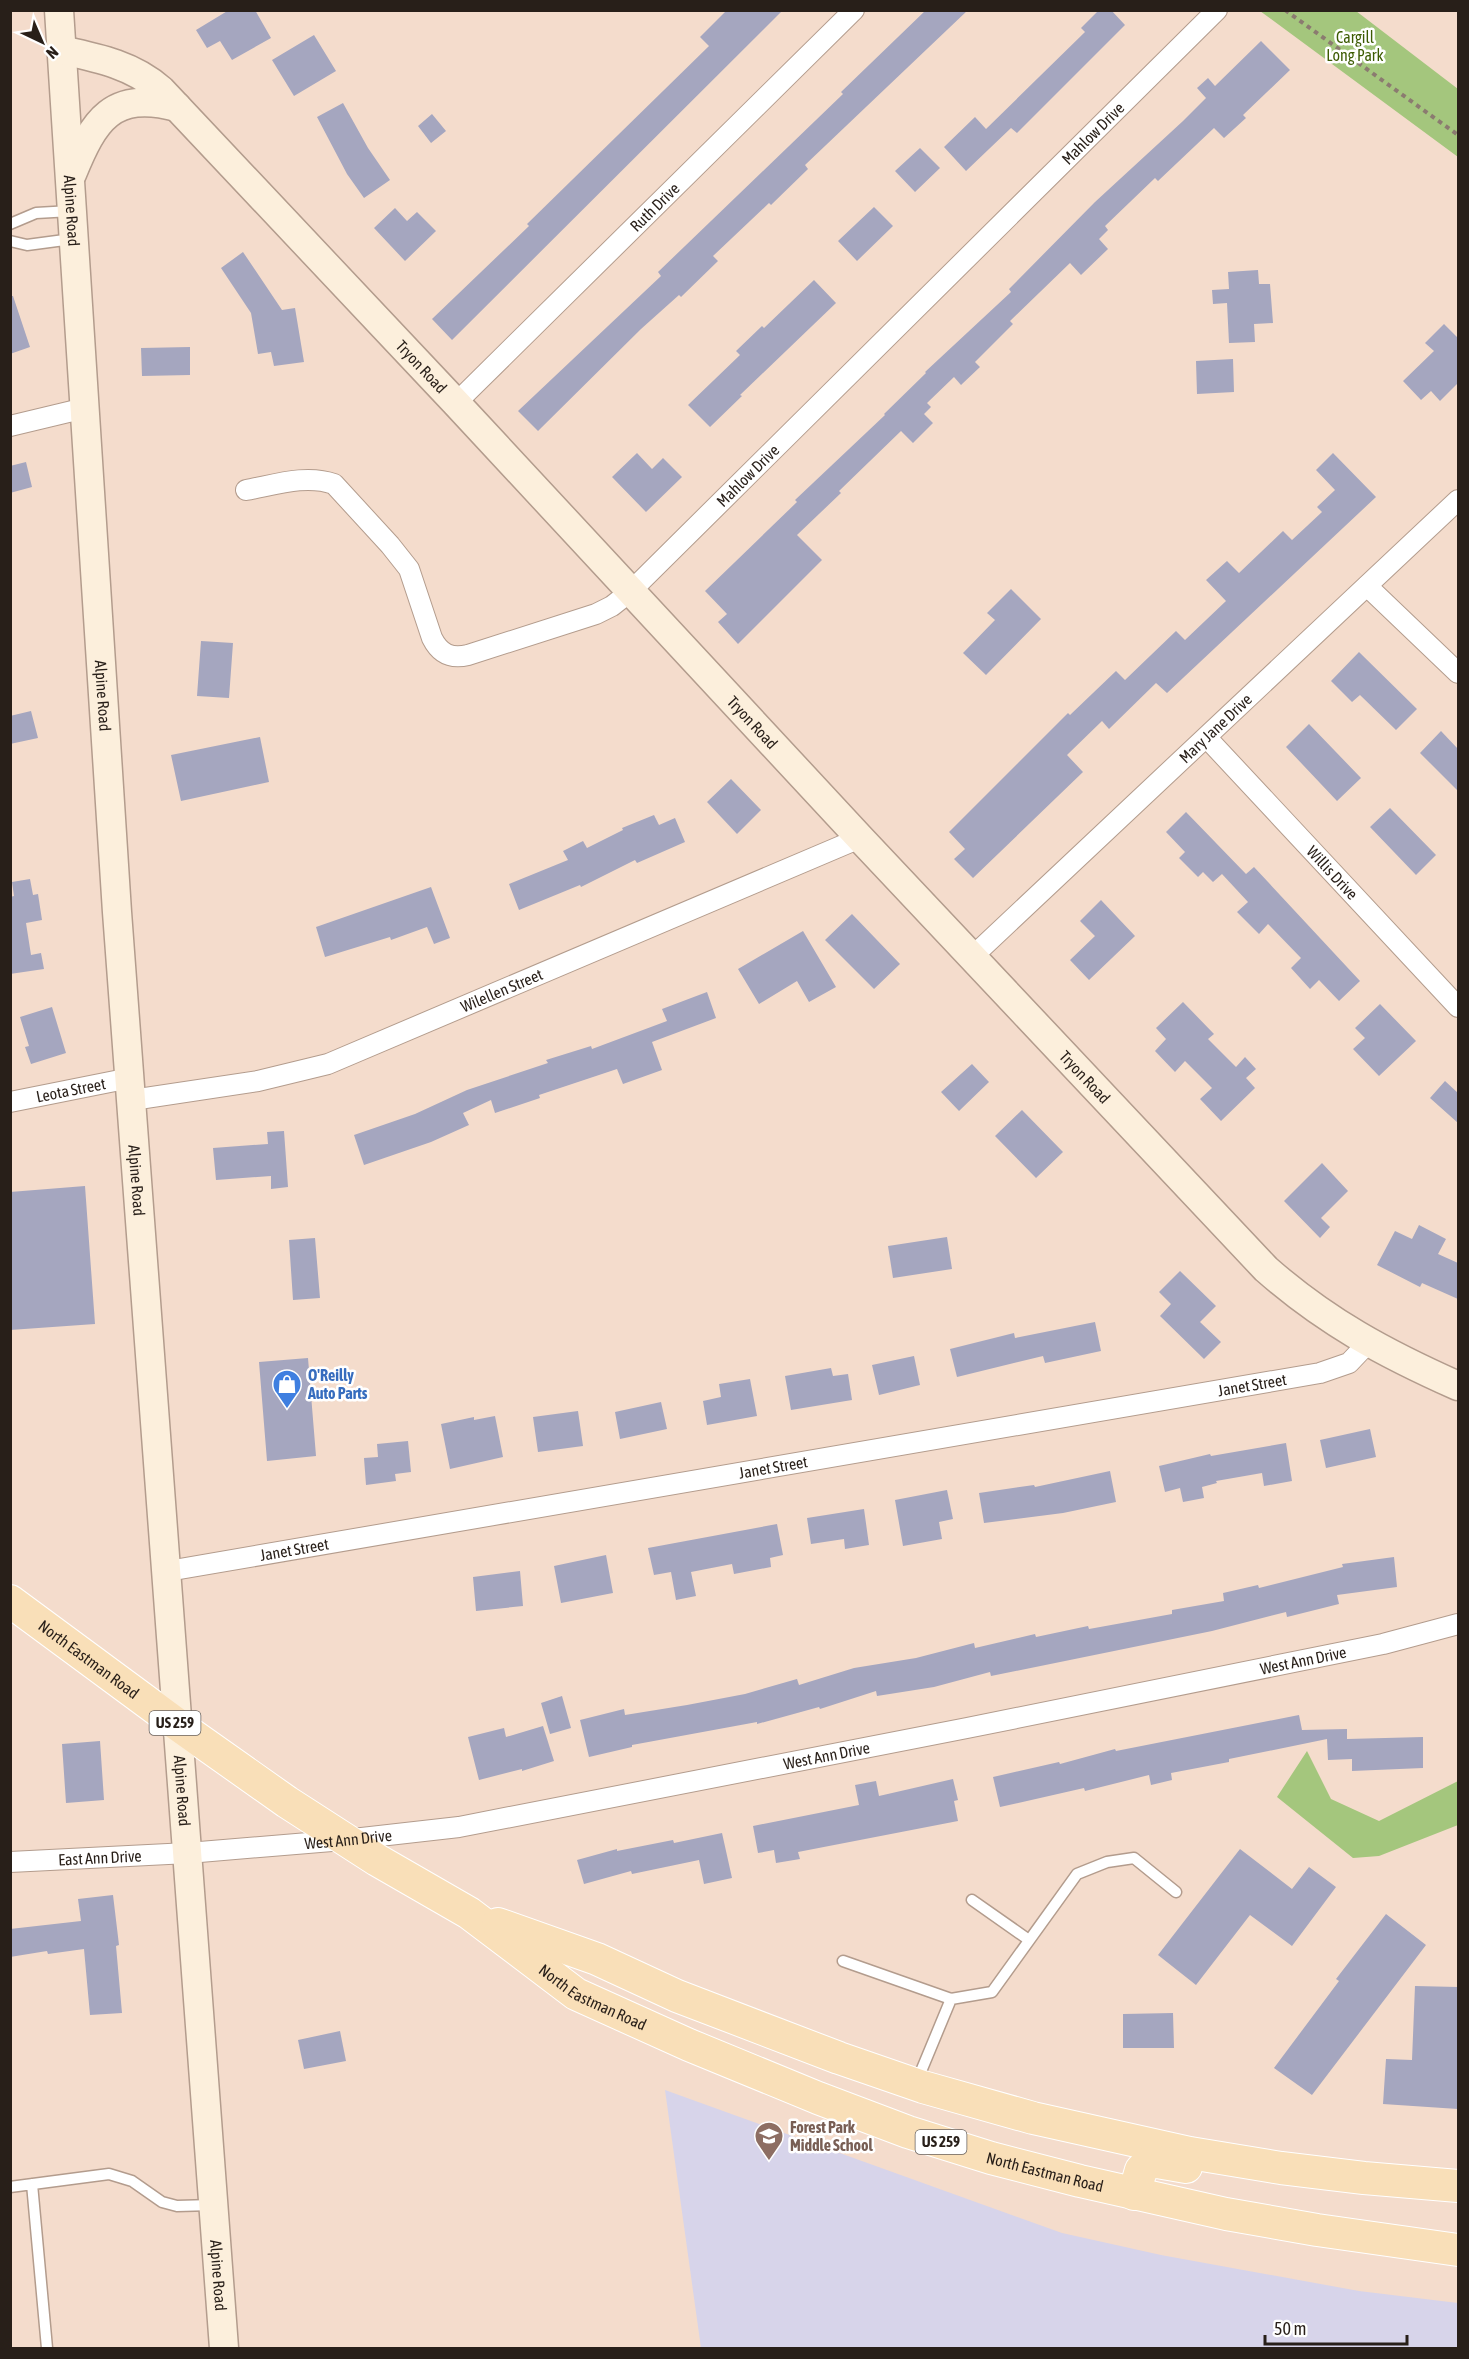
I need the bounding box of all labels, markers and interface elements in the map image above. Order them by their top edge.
north arrow [12,12,72,72]
park label: Cargill Long Park [1326,28,1384,65]
text: N [43,43,62,63]
street label: Mahlow Drive [1058,99,1128,168]
street label: Alpine Road [60,174,83,247]
street label: Ruth Drive [626,179,683,235]
street label: Tryon Road [393,337,451,396]
street label: Mahlow Drive [713,441,782,510]
street label: Alpine Road [92,659,114,732]
street label: Mary Jane Drive [1175,690,1255,766]
street label: Tryon Road [724,692,781,752]
street label: Willis Drive [1303,842,1362,903]
street label: Wilellen Street [458,965,546,1016]
street label: Tryon Road [1056,1047,1114,1107]
street label: Leota Street [35,1074,107,1106]
street label: Alpine Road [125,1144,149,1217]
place label: O'Reilly Auto Parts [307,1366,368,1402]
shop icon: O'Reilly Auto Parts [271,1368,303,1410]
street label: Janet Street [1216,1370,1288,1399]
street label: Janet Street [737,1452,809,1482]
street label: Janet Street [258,1534,330,1564]
street label: North Eastman Road [35,1616,143,1702]
street label: West Ann Drive [1258,1643,1348,1678]
road number: US 259 [150,1711,201,1735]
street label: West Ann Drive [782,1738,871,1773]
street label: Alpine Road [171,1755,194,1827]
street label: West Ann Drive [304,1826,393,1852]
street label: East Ann Drive [58,1846,142,1869]
street label: North Eastman Road [536,1960,649,2034]
place label: Forest Park Middle School [790,2118,874,2154]
school or university icon: Forest Park Middle School [753,2120,785,2162]
road number: US 259 [916,2130,966,2154]
street label: North Eastman Road [984,2148,1105,2195]
street label: Alpine Road [207,2239,230,2312]
scale bar [1265,2308,1408,2346]
text: 50 m [1274,2318,1306,2339]

